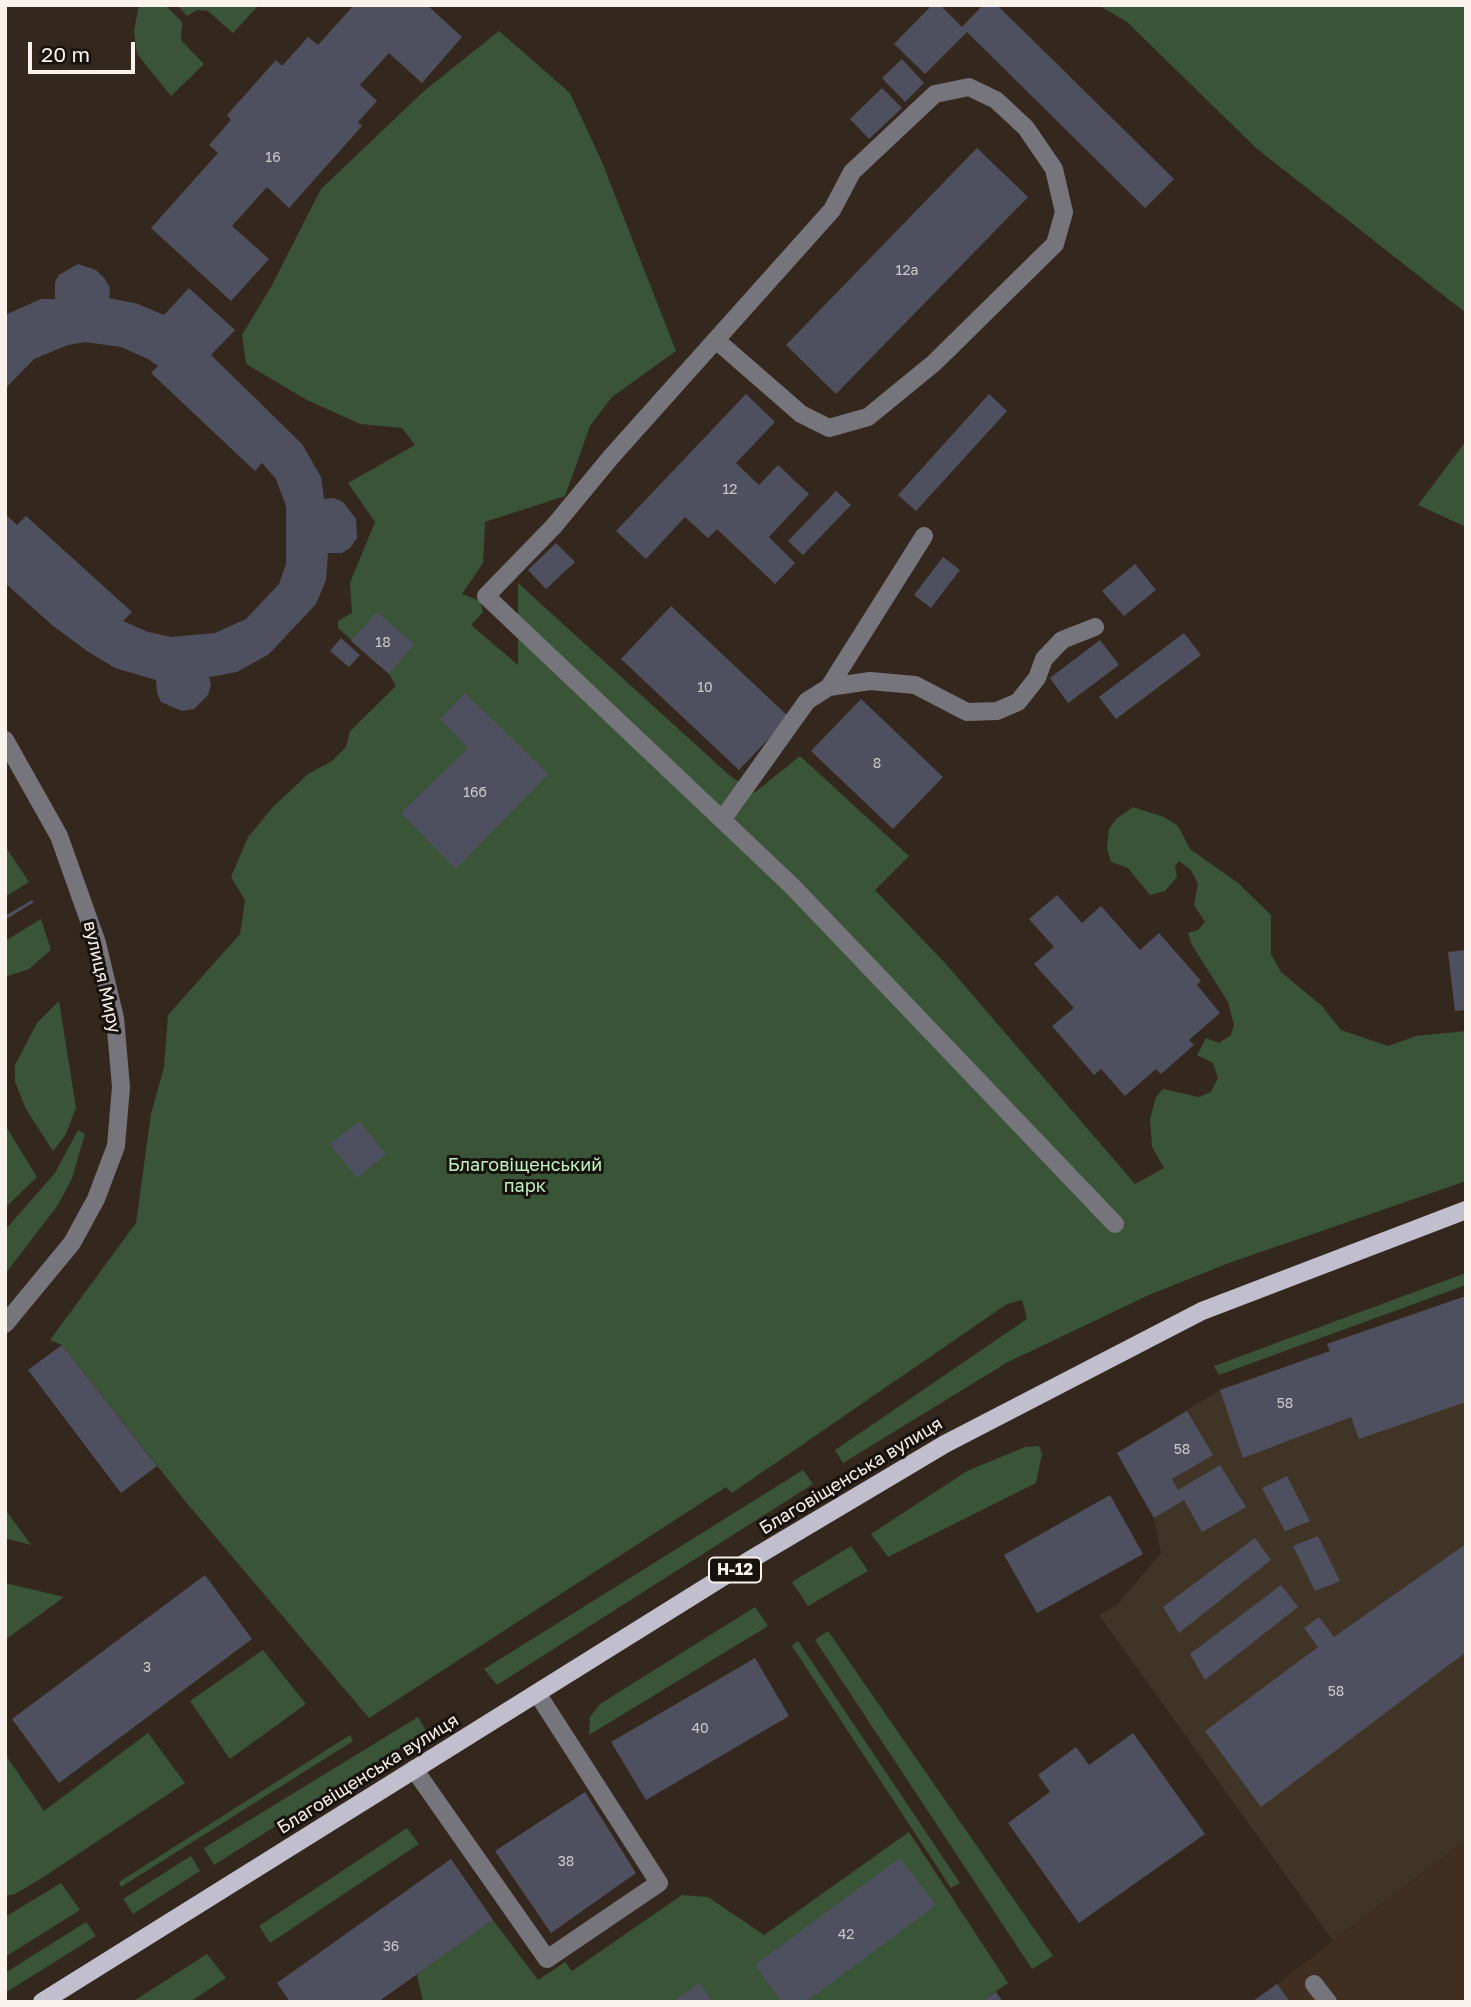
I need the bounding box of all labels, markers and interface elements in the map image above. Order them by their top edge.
scale bar [32,28,138,72]
text: 20 m [41,41,90,67]
house number: 16 [265,150,281,166]
house number: 12а [896,263,918,279]
house number: 12 [723,482,737,498]
house number: 18 [375,635,391,651]
house number: 10 [697,680,713,696]
house number: 8 [873,756,881,772]
house number: 16б [463,785,487,801]
street label: вулиця Миру [79,919,125,1035]
park label: Благовіщенський парк [448,1154,602,1196]
house number: 58 [1277,1396,1293,1412]
street label: Благовіщенська вулиця [756,1413,946,1539]
house number: 58 [1174,1442,1190,1458]
road number: Н-12 [709,1558,761,1582]
house number: 3 [143,1660,151,1676]
house number: 58 [1328,1684,1344,1700]
street label: Благовіщенська вулиця [273,1709,463,1839]
house number: 40 [691,1721,709,1737]
house number: 38 [558,1854,574,1870]
house number: 42 [838,1927,854,1943]
house number: 36 [383,1939,399,1955]

